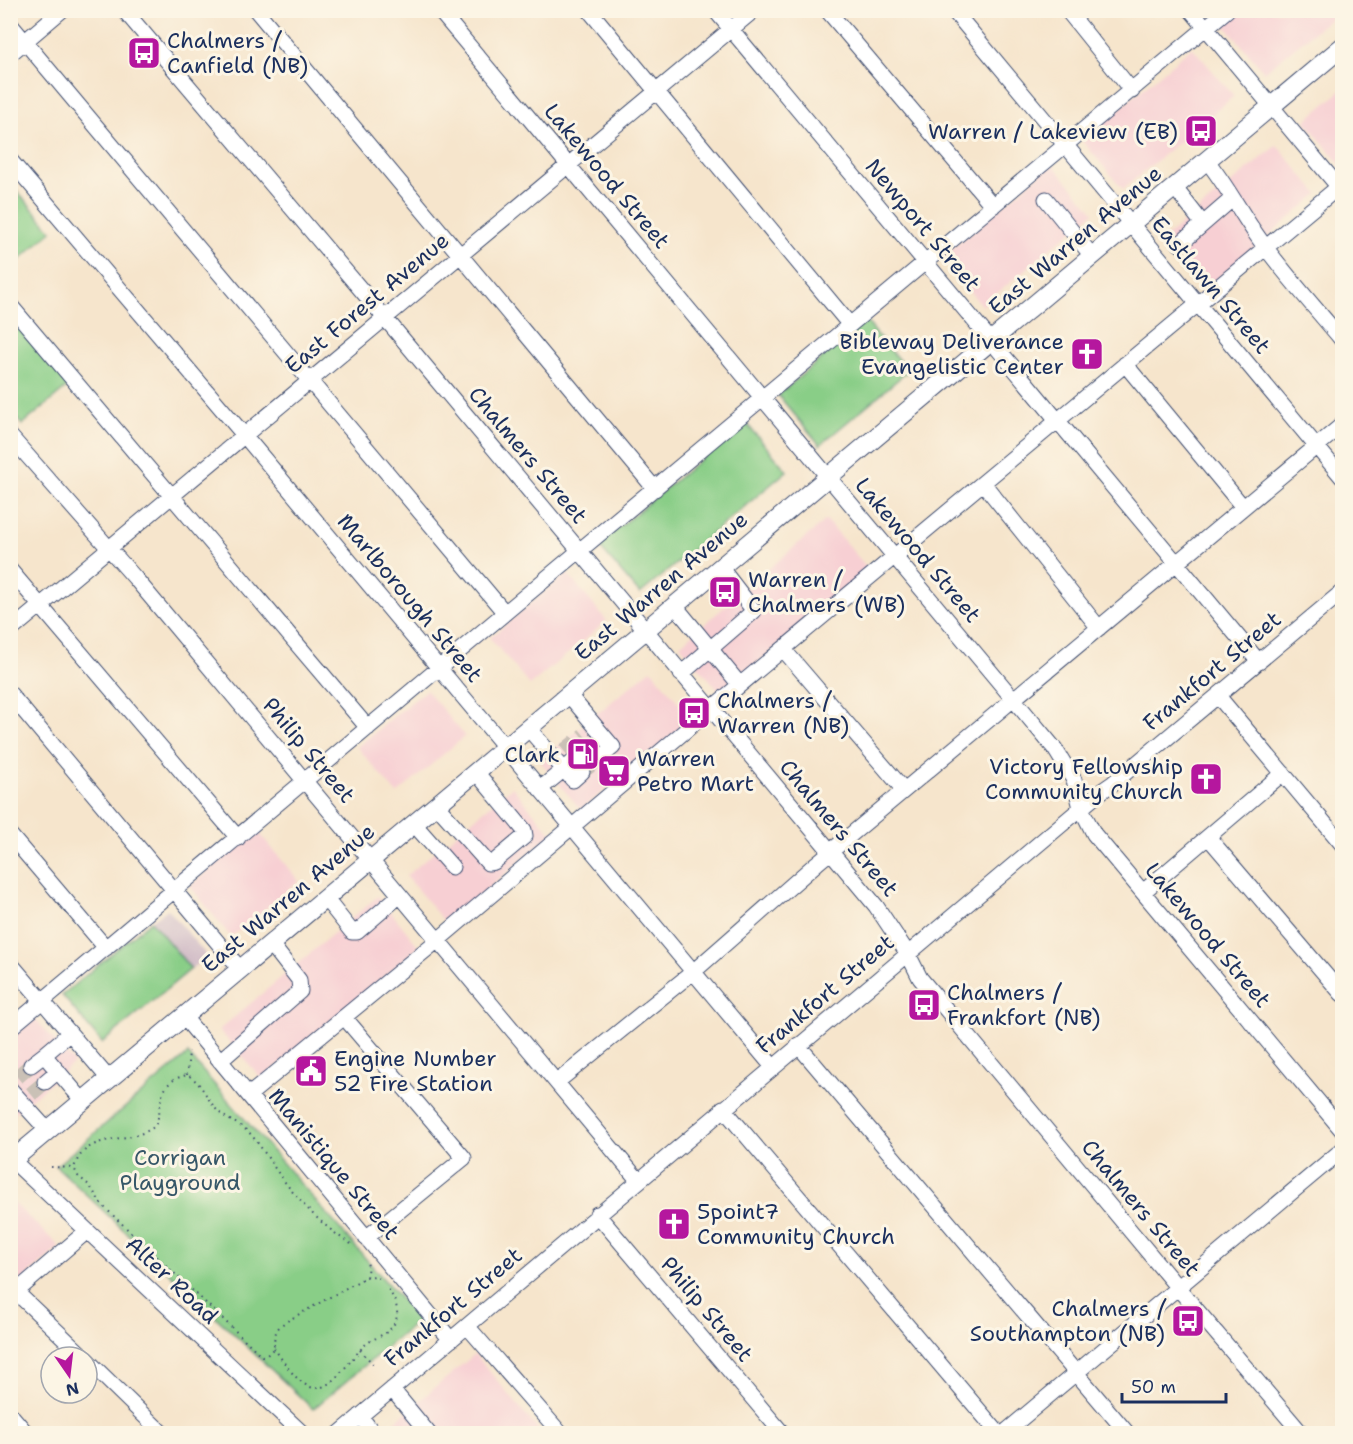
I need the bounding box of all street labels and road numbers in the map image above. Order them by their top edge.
street label: Lakewood Street [538,97,676,255]
street label: Newport Street [859,153,987,297]
street label: East Warren Avenue [982,159,1168,321]
street label: Eastlawn Street [1145,210,1277,360]
street label: East Forest Avenue [279,226,455,380]
street label: Chalmers Street [462,380,594,530]
street label: Lakewood Street [849,471,987,629]
street label: East Warren Avenue [568,505,754,667]
street label: Marlborough Street [331,508,489,688]
street label: Frankfort Street [1137,605,1287,737]
street label: Philip Street [256,691,362,809]
street label: Chalmers Street [773,753,905,903]
street label: East Warren Avenue [195,817,381,979]
street label: Lakewood Street [1139,856,1277,1014]
street label: Frankfort Street [750,928,900,1060]
street label: Manistique Street [262,1082,406,1246]
street label: Chalmers Street [1075,1133,1207,1283]
street label: Alter Road [120,1230,224,1330]
street label: Frankfort Street [378,1241,528,1373]
street label: Philip Street [654,1250,760,1368]

